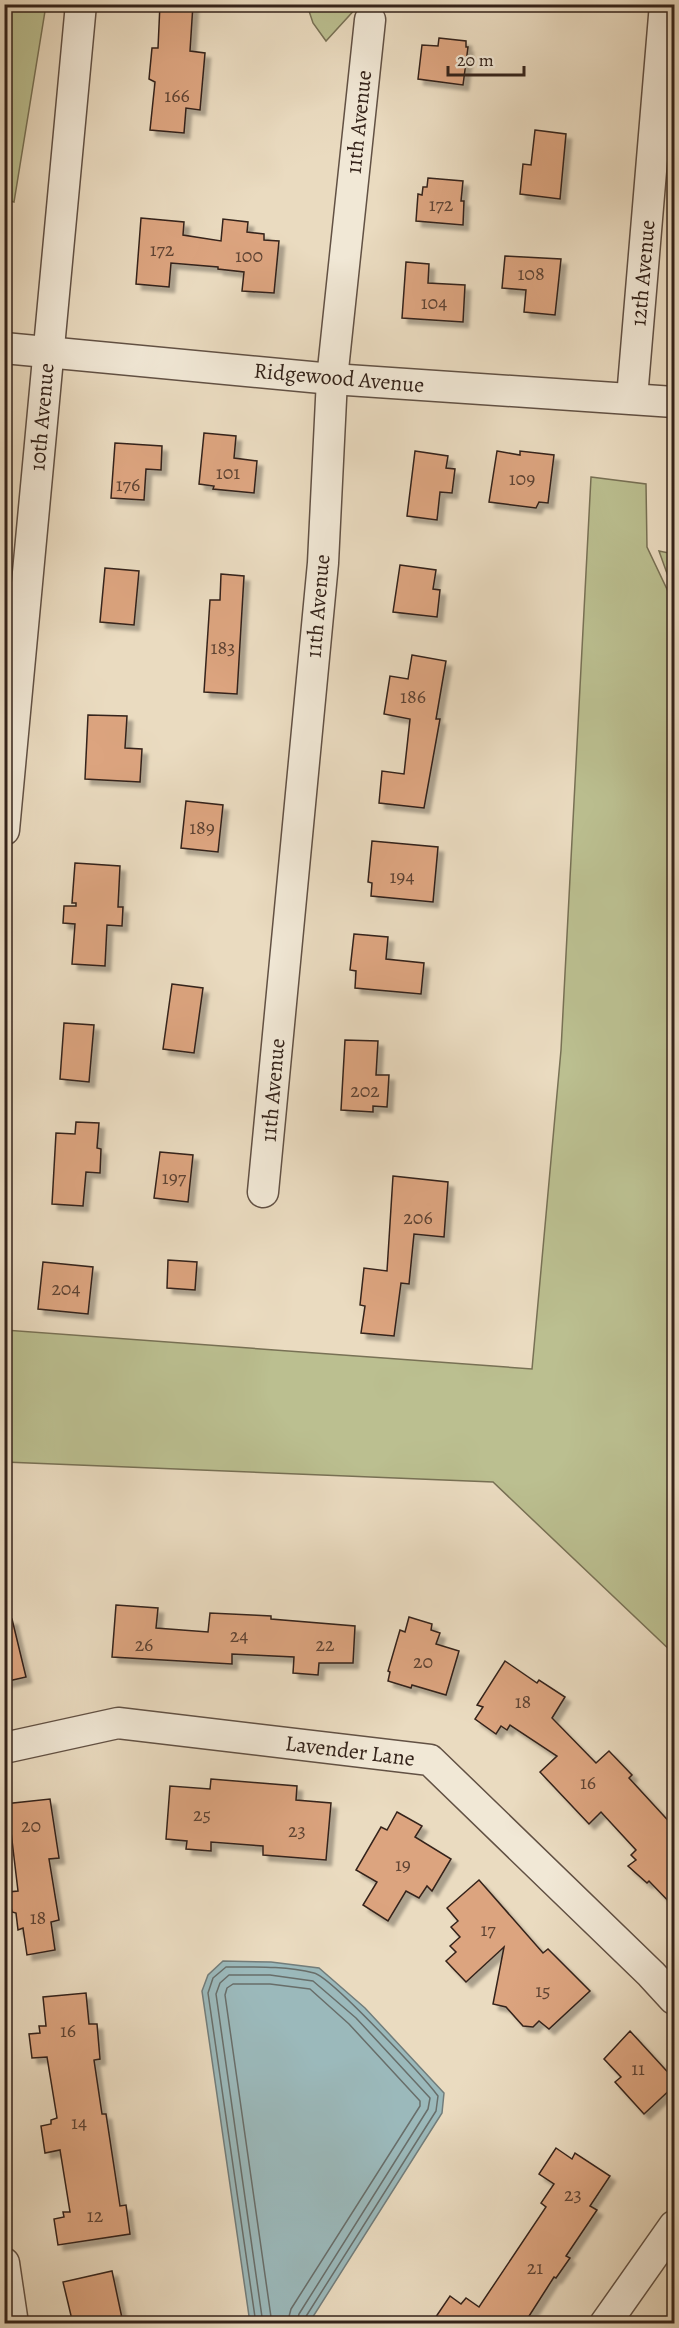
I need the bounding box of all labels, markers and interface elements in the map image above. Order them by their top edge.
scale bar [448,39,524,77]
text: 20 m [457,48,494,72]
street label: 11th Avenue [339,69,379,175]
house number: 166 [164,82,190,109]
house number: 172 [429,191,454,218]
street label: 12th Avenue [623,218,663,328]
house number: 172 [150,236,175,263]
house number: 100 [235,242,263,269]
house number: 108 [517,260,545,287]
house number: 104 [421,289,447,316]
street label: Ridgewood Avenue [253,356,425,400]
street label: 10th Avenue [22,362,62,472]
house number: 101 [216,459,240,486]
house number: 109 [509,465,535,492]
house number: 176 [116,471,140,498]
street label: 11th Avenue [299,553,337,659]
house number: 183 [211,634,235,661]
house number: 186 [400,683,426,710]
house number: 189 [189,814,215,841]
house number: 194 [390,863,415,890]
street label: 11th Avenue [254,1037,292,1143]
house number: 202 [350,1077,380,1104]
house number: 197 [162,1164,187,1191]
house number: 206 [403,1204,433,1231]
house number: 204 [51,1275,81,1302]
house number: 24 [230,1622,248,1649]
house number: 26 [135,1631,153,1658]
house number: 22 [316,1631,335,1658]
house number: 20 [413,1648,433,1675]
house number: 18 [515,1688,531,1715]
street label: Lavender Lane [284,1728,416,1774]
house number: 16 [580,1769,596,1796]
house number: 25 [193,1801,211,1828]
house number: 20 [21,1812,41,1839]
house number: 23 [288,1817,306,1844]
house number: 19 [395,1851,411,1878]
house number: 18 [30,1904,46,1931]
house number: 17 [480,1916,496,1943]
house number: 15 [535,1977,551,2004]
house number: 16 [60,2017,76,2044]
house number: 11 [631,2055,645,2082]
house number: 14 [71,2109,87,2136]
house number: 23 [564,2181,582,2208]
house number: 12 [87,2202,104,2229]
house number: 21 [527,2254,543,2281]

